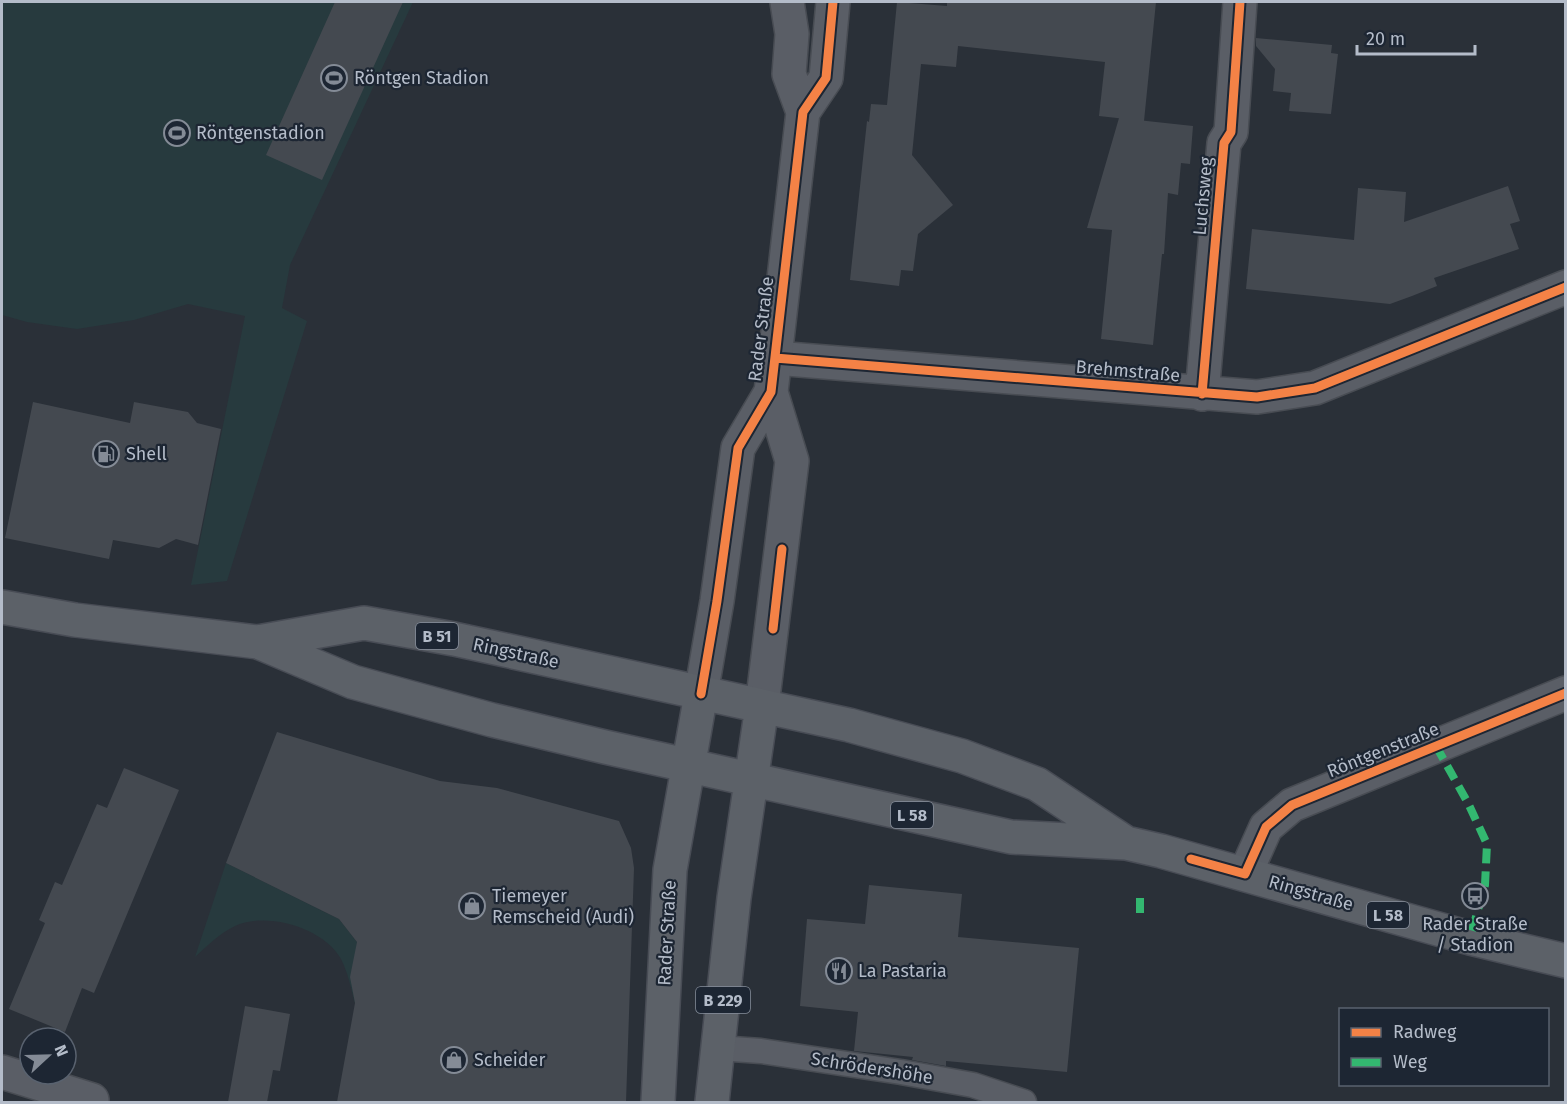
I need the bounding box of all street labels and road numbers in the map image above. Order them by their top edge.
street label: Luchsweg [1189,155,1217,236]
street label: Rader Straße [744,275,778,383]
street label: Brehmstraße [1075,355,1181,387]
road number: B 51 [416,623,458,649]
street label: Ringstraße [471,633,561,673]
street label: Röntgenstraße [1324,718,1442,782]
road number: L 58 [891,802,933,828]
street label: Ringstraße [1266,870,1356,916]
street label: Rader Straße [653,880,681,986]
road number: L 58 [1367,902,1409,928]
road number: B 229 [696,987,750,1013]
street label: Schrödershöhe [810,1048,934,1088]

